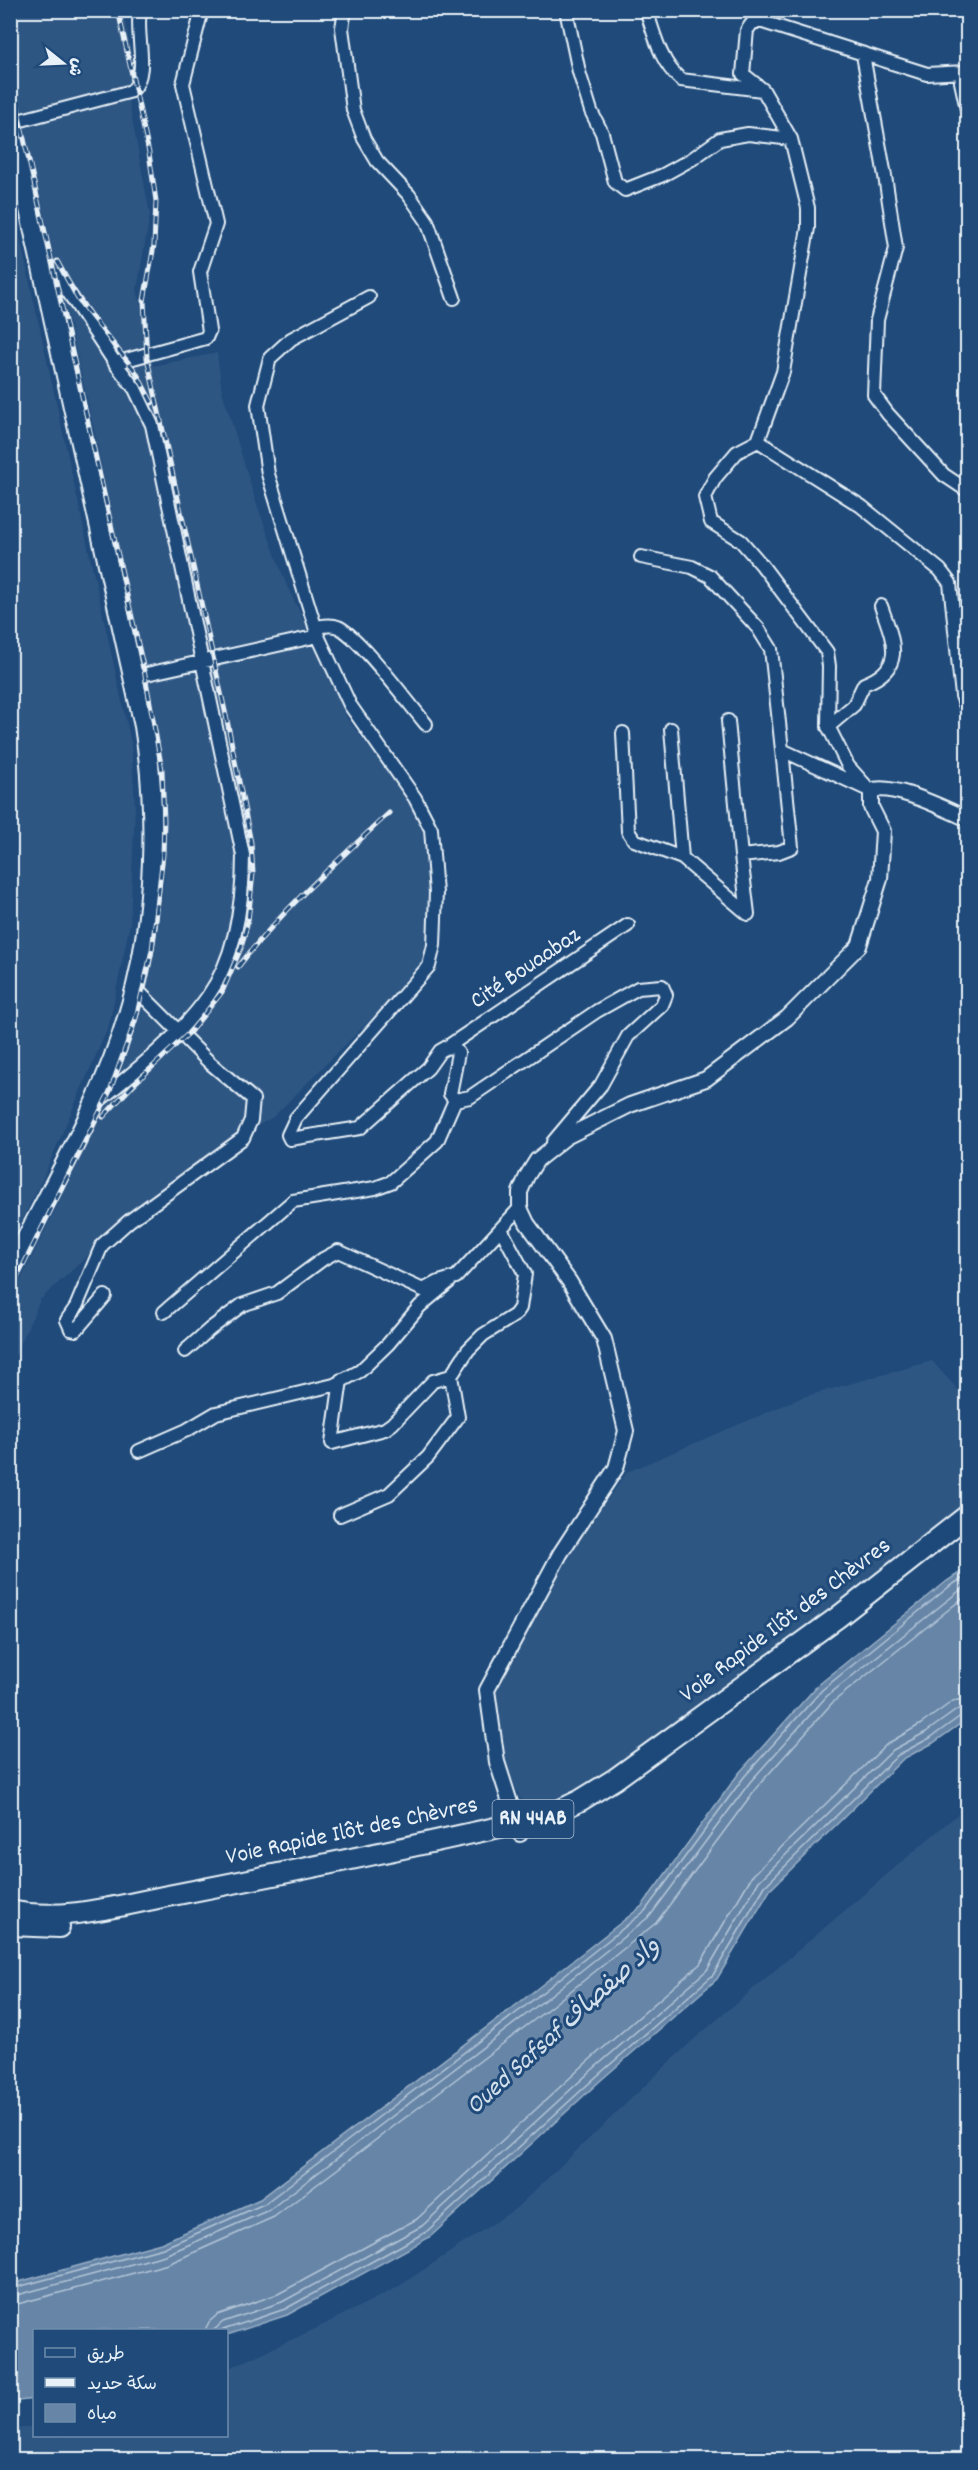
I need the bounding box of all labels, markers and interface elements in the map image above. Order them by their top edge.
north arrow [33,33,93,93]
text: ش [61,55,89,79]
street label: Cité Bouaabaz [464,920,588,1018]
street label: Voie Rapide Ilôt des Chèvres [673,1530,899,1712]
street label: Voie Rapide Ilôt des Chèvres [223,1789,481,1875]
road number: RN 44AB [492,1800,574,1838]
water label: Oued Safsaf واد صفصاف [459,1929,669,2125]
legend [33,2329,228,2437]
text: طريق [87,2343,125,2368]
text: سكة حديد [87,2373,157,2398]
text: مياه [87,2403,117,2428]

